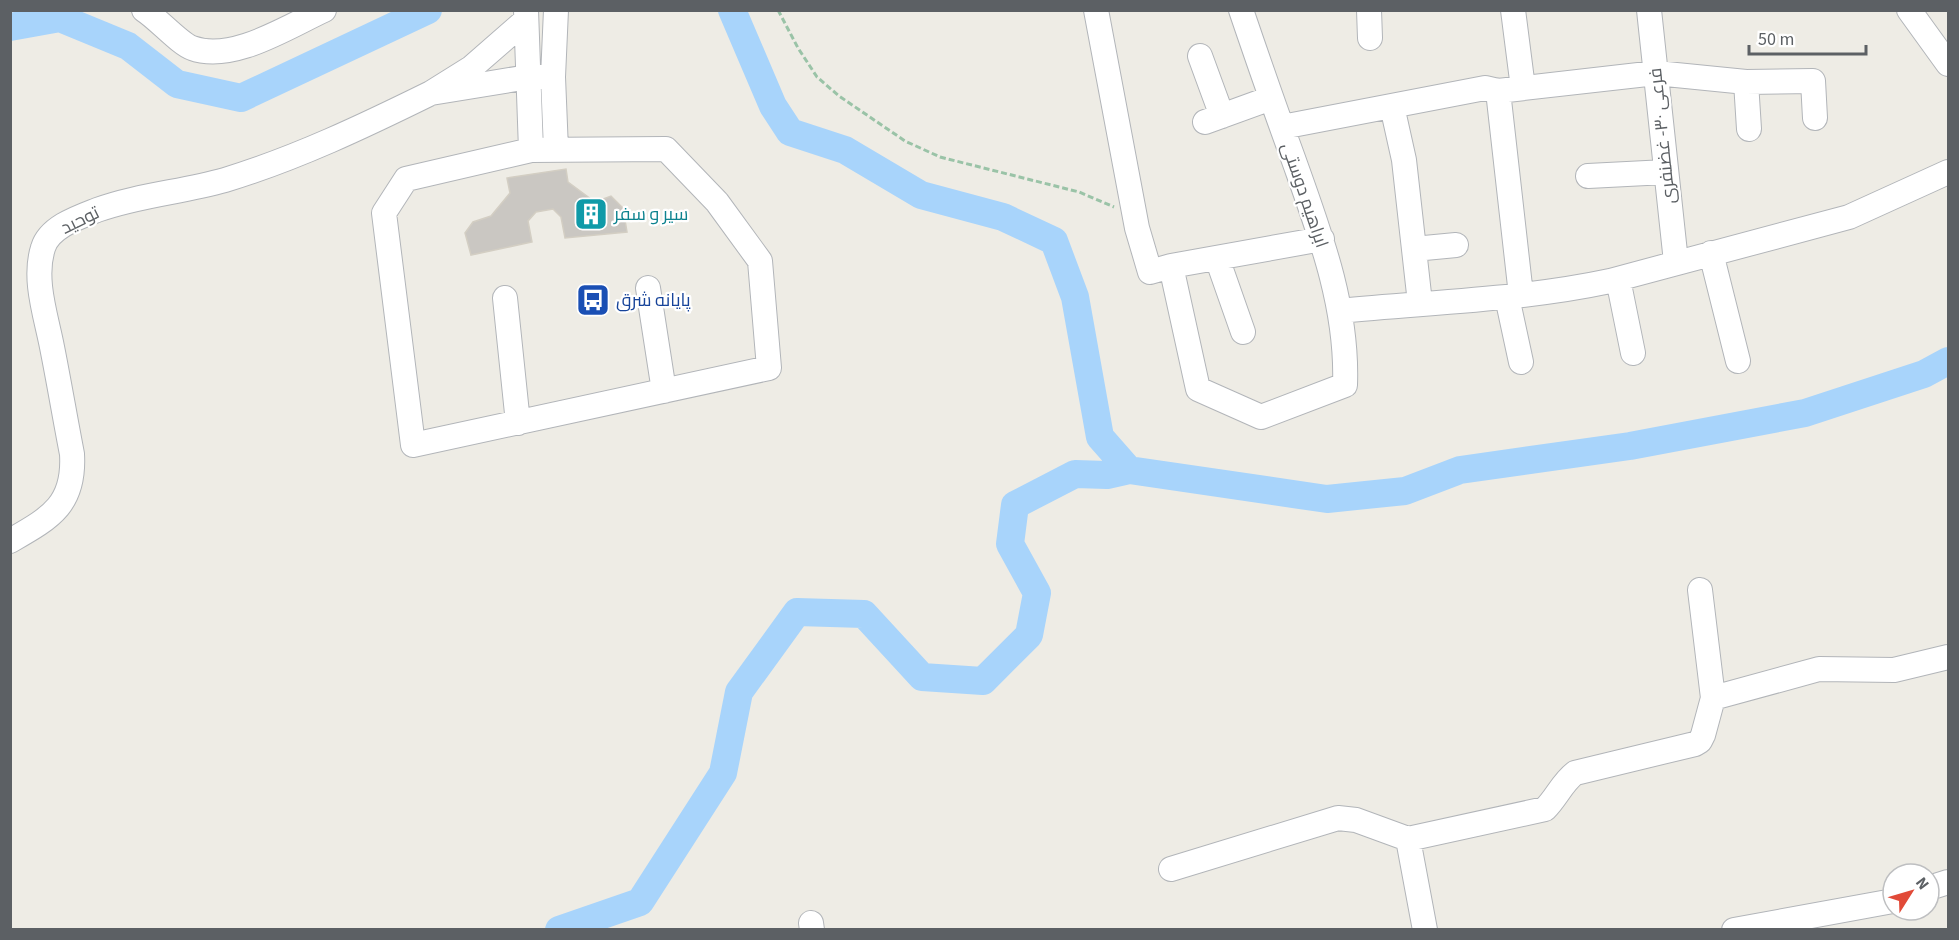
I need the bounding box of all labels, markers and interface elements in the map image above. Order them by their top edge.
scale bar [1749,18,1866,56]
text: 50 m [1758,27,1794,52]
street label: فرعی ۳۰- غضنفری [1643,67,1682,205]
street label: ابراهیم دوستی [1275,139,1334,251]
building icon: سیر و سفر [573,196,609,232]
street label: توحید [57,200,104,240]
place label: سیر و سفر [613,202,688,227]
bus stop icon: پایانه شرق [575,282,611,318]
place label: پایانه شرق [616,288,691,313]
north arrow [1881,862,1941,922]
text: N [1910,873,1934,894]

